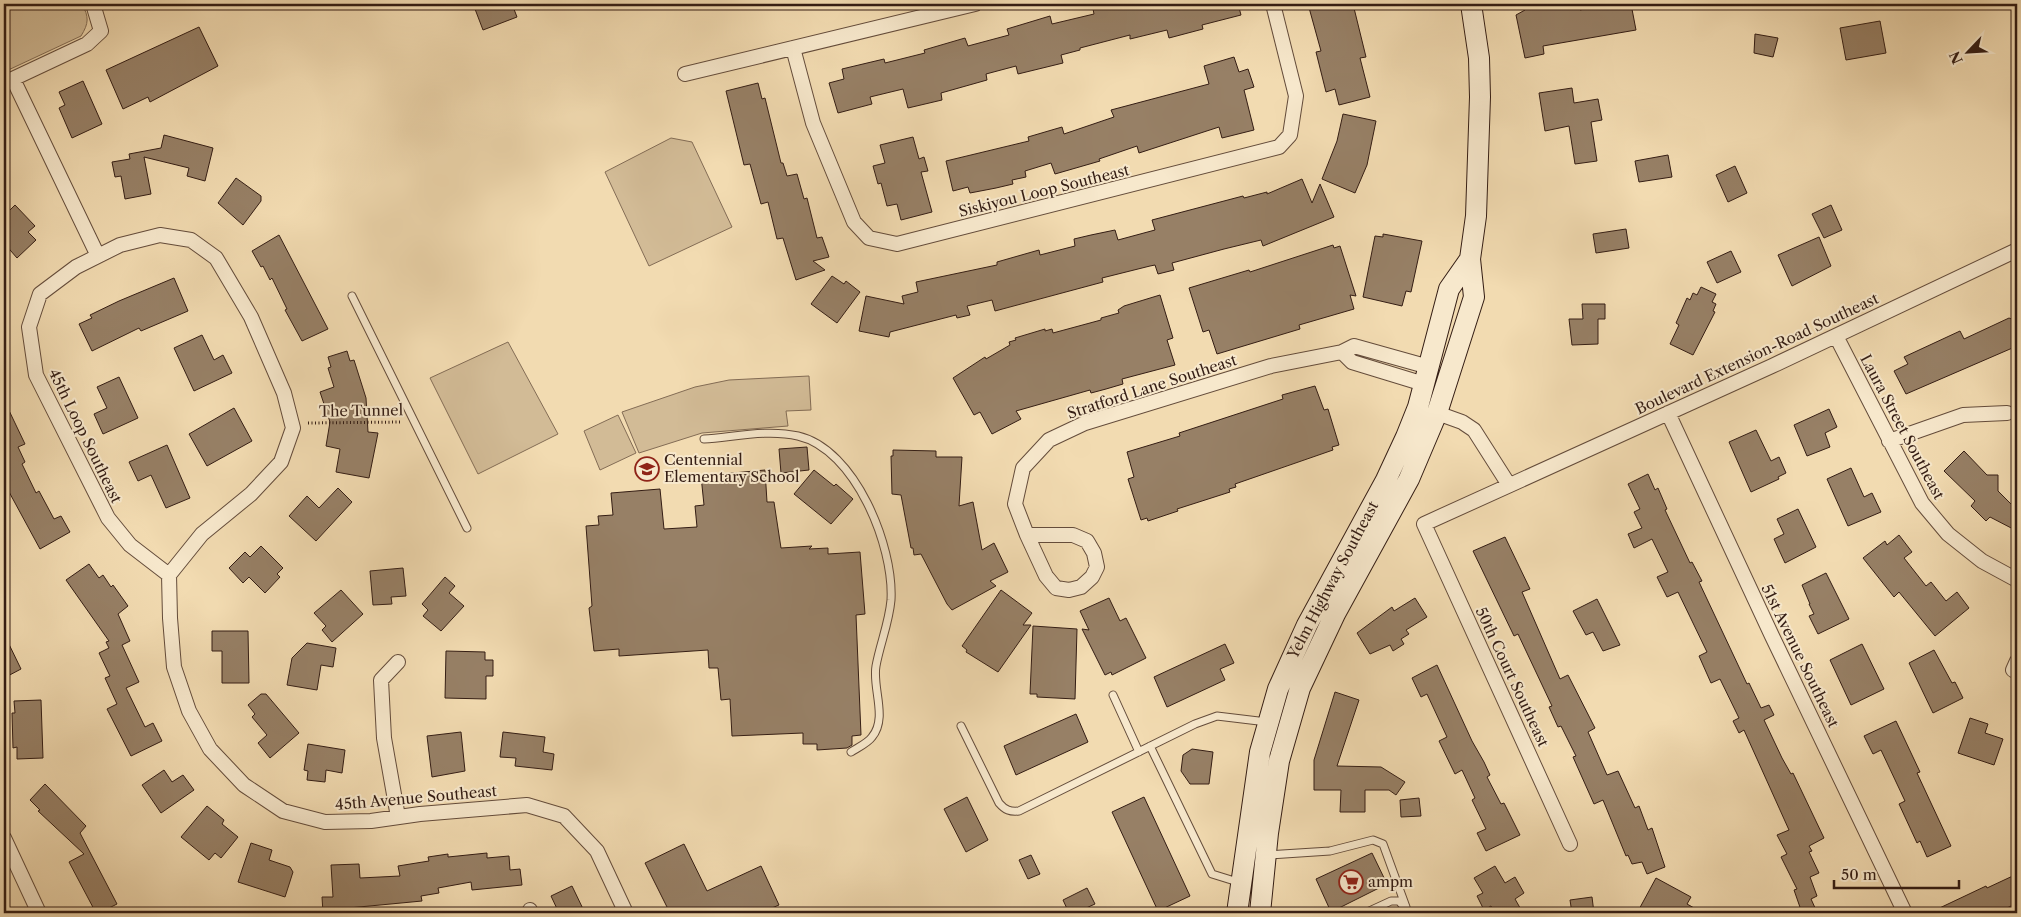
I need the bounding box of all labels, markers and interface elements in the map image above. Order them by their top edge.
north arrow [1944,28,1994,78]
text: N [1945,48,1967,67]
street label: Siskiyou Loop Southeast [957,160,1132,221]
street label: Boulevard Extension-Road Southeast [1632,288,1882,418]
street label: Stratford Lane Southeast [1065,350,1240,423]
street label: Laura Street Southeast [1856,351,1949,503]
street label: 45th Loop Southeast [45,365,127,507]
street label: The Tunnel [319,400,404,421]
place label: Centennial Elementary School [664,450,800,486]
school or university icon: Centennial Elementary School [634,456,660,482]
street label: Yelm Highway Southeast [1282,497,1382,663]
street label: 51st Avenue Southeast [1757,581,1844,731]
street label: 50th Court Southeast [1472,604,1554,750]
street label: 45th Avenue Southeast [334,781,498,814]
scale bar [1834,857,1958,889]
text: 50 m [1841,865,1877,884]
supermarket icon: ampm [1338,869,1364,895]
place label: ampm [1368,872,1413,891]

